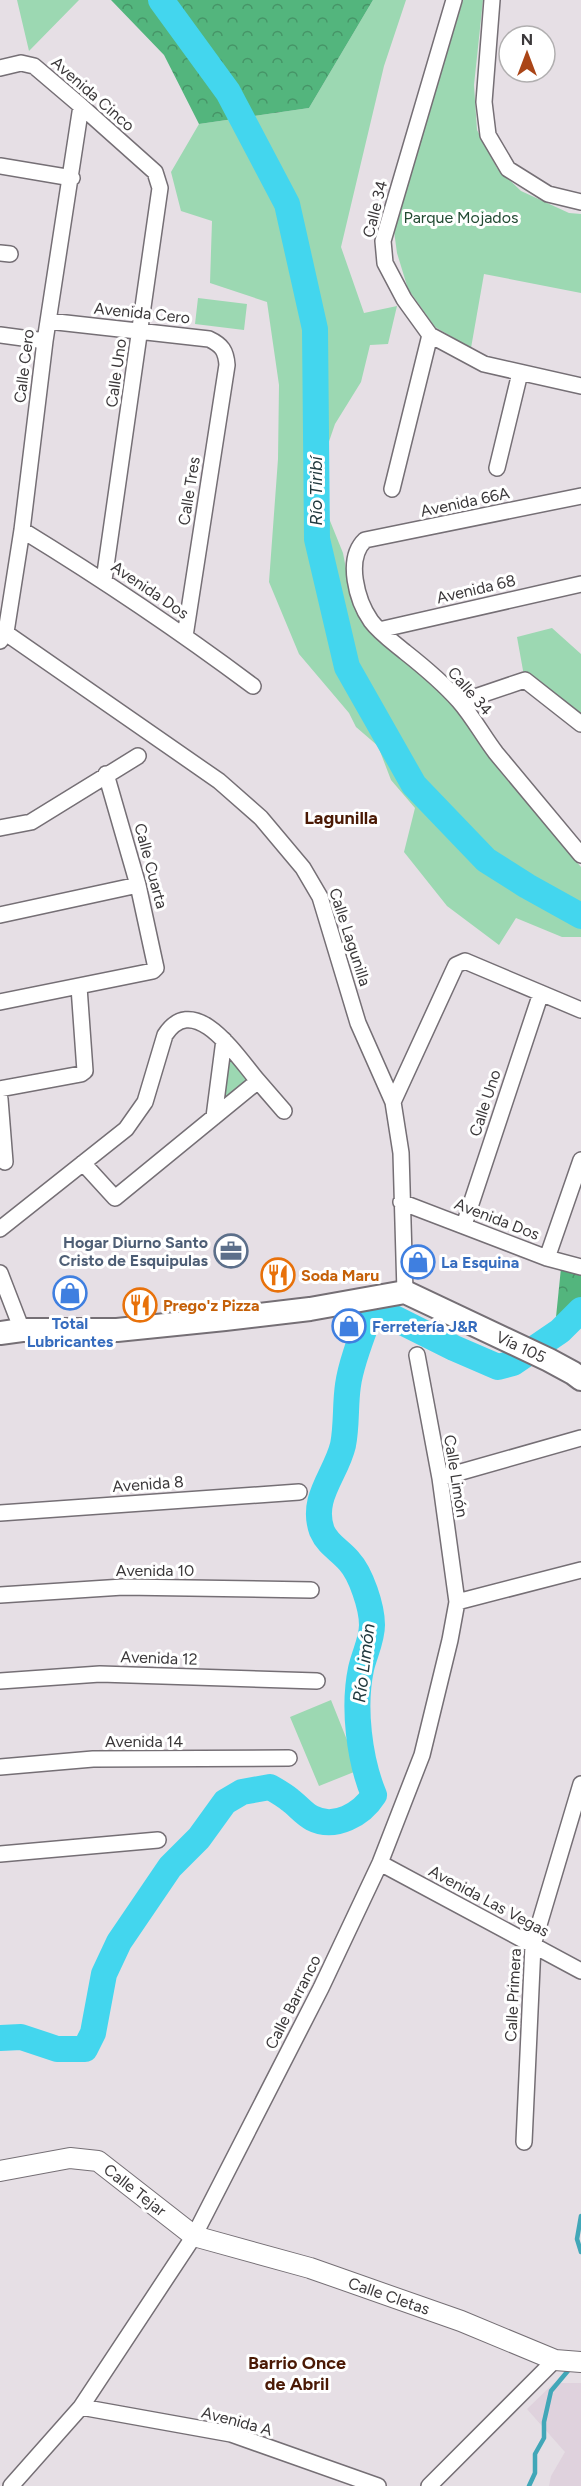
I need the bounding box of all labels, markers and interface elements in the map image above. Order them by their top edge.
north arrow [497,24,557,84]
text: N [521,30,533,49]
street label: Avenida Cinco [48,53,138,135]
street label: Calle 34 [359,178,391,239]
park label: Parque Mojados [404,208,518,227]
street label: Avenida Cero [93,299,191,327]
street label: Calle Cero [10,328,38,404]
street label: Calle Uno [102,338,130,408]
water label: Río Tiribí [305,453,327,526]
street label: Calle Tres [174,455,204,527]
street label: Avenida 66A [419,483,511,521]
street label: Avenida Dos [108,557,192,623]
street label: Avenida 68 [435,571,517,607]
street label: Calle 34 [444,663,496,719]
district label: Lagunilla [304,807,378,829]
street label: Calle Cuarta [130,821,172,911]
street label: Calle Lagunilla [325,886,375,988]
street label: Calle Uno [465,1067,505,1139]
street label: Avenida Dos [452,1194,542,1244]
place label: Hogar Diurno Santo Cristo de Esquipulas [59,1233,209,1270]
office icon: Hogar Diurno Santo Cristo de Esquipulas [213,1233,249,1269]
shop icon: La Esquina [400,1244,436,1280]
place label: La Esquina [441,1253,519,1272]
restaurant icon: Soda Maru [260,1257,296,1293]
place label: Soda Maru [301,1266,379,1285]
shop icon: Total Lubricantes [52,1275,88,1311]
restaurant icon: Prego'z Pizza [122,1287,158,1323]
place label: Prego'z Pizza [163,1296,259,1315]
shop icon: Ferretería J&R [331,1308,367,1344]
place label: Total Lubricantes [27,1314,114,1351]
place label: Ferretería J&R [372,1317,478,1336]
street label: Vía 105 [493,1327,549,1367]
street label: Calle Limón [440,1433,472,1519]
street label: Avenida 8 [112,1472,184,1496]
street label: Avenida 10 [116,1561,194,1580]
water label: Río Limón [348,1622,380,1704]
street label: Avenida 12 [120,1647,198,1669]
street label: Avenida 14 [105,1732,183,1751]
street label: Avenida Las Vegas [425,1861,553,1941]
street label: Calle Primera [501,1948,525,2042]
street label: Calle Barranco [261,1952,325,2052]
street label: Calle Tejar [100,2160,170,2221]
street label: Calle Cletas [346,2273,432,2319]
district label: Barrio Once de Abril [248,2352,346,2395]
street label: Avenida A [200,2402,275,2440]

